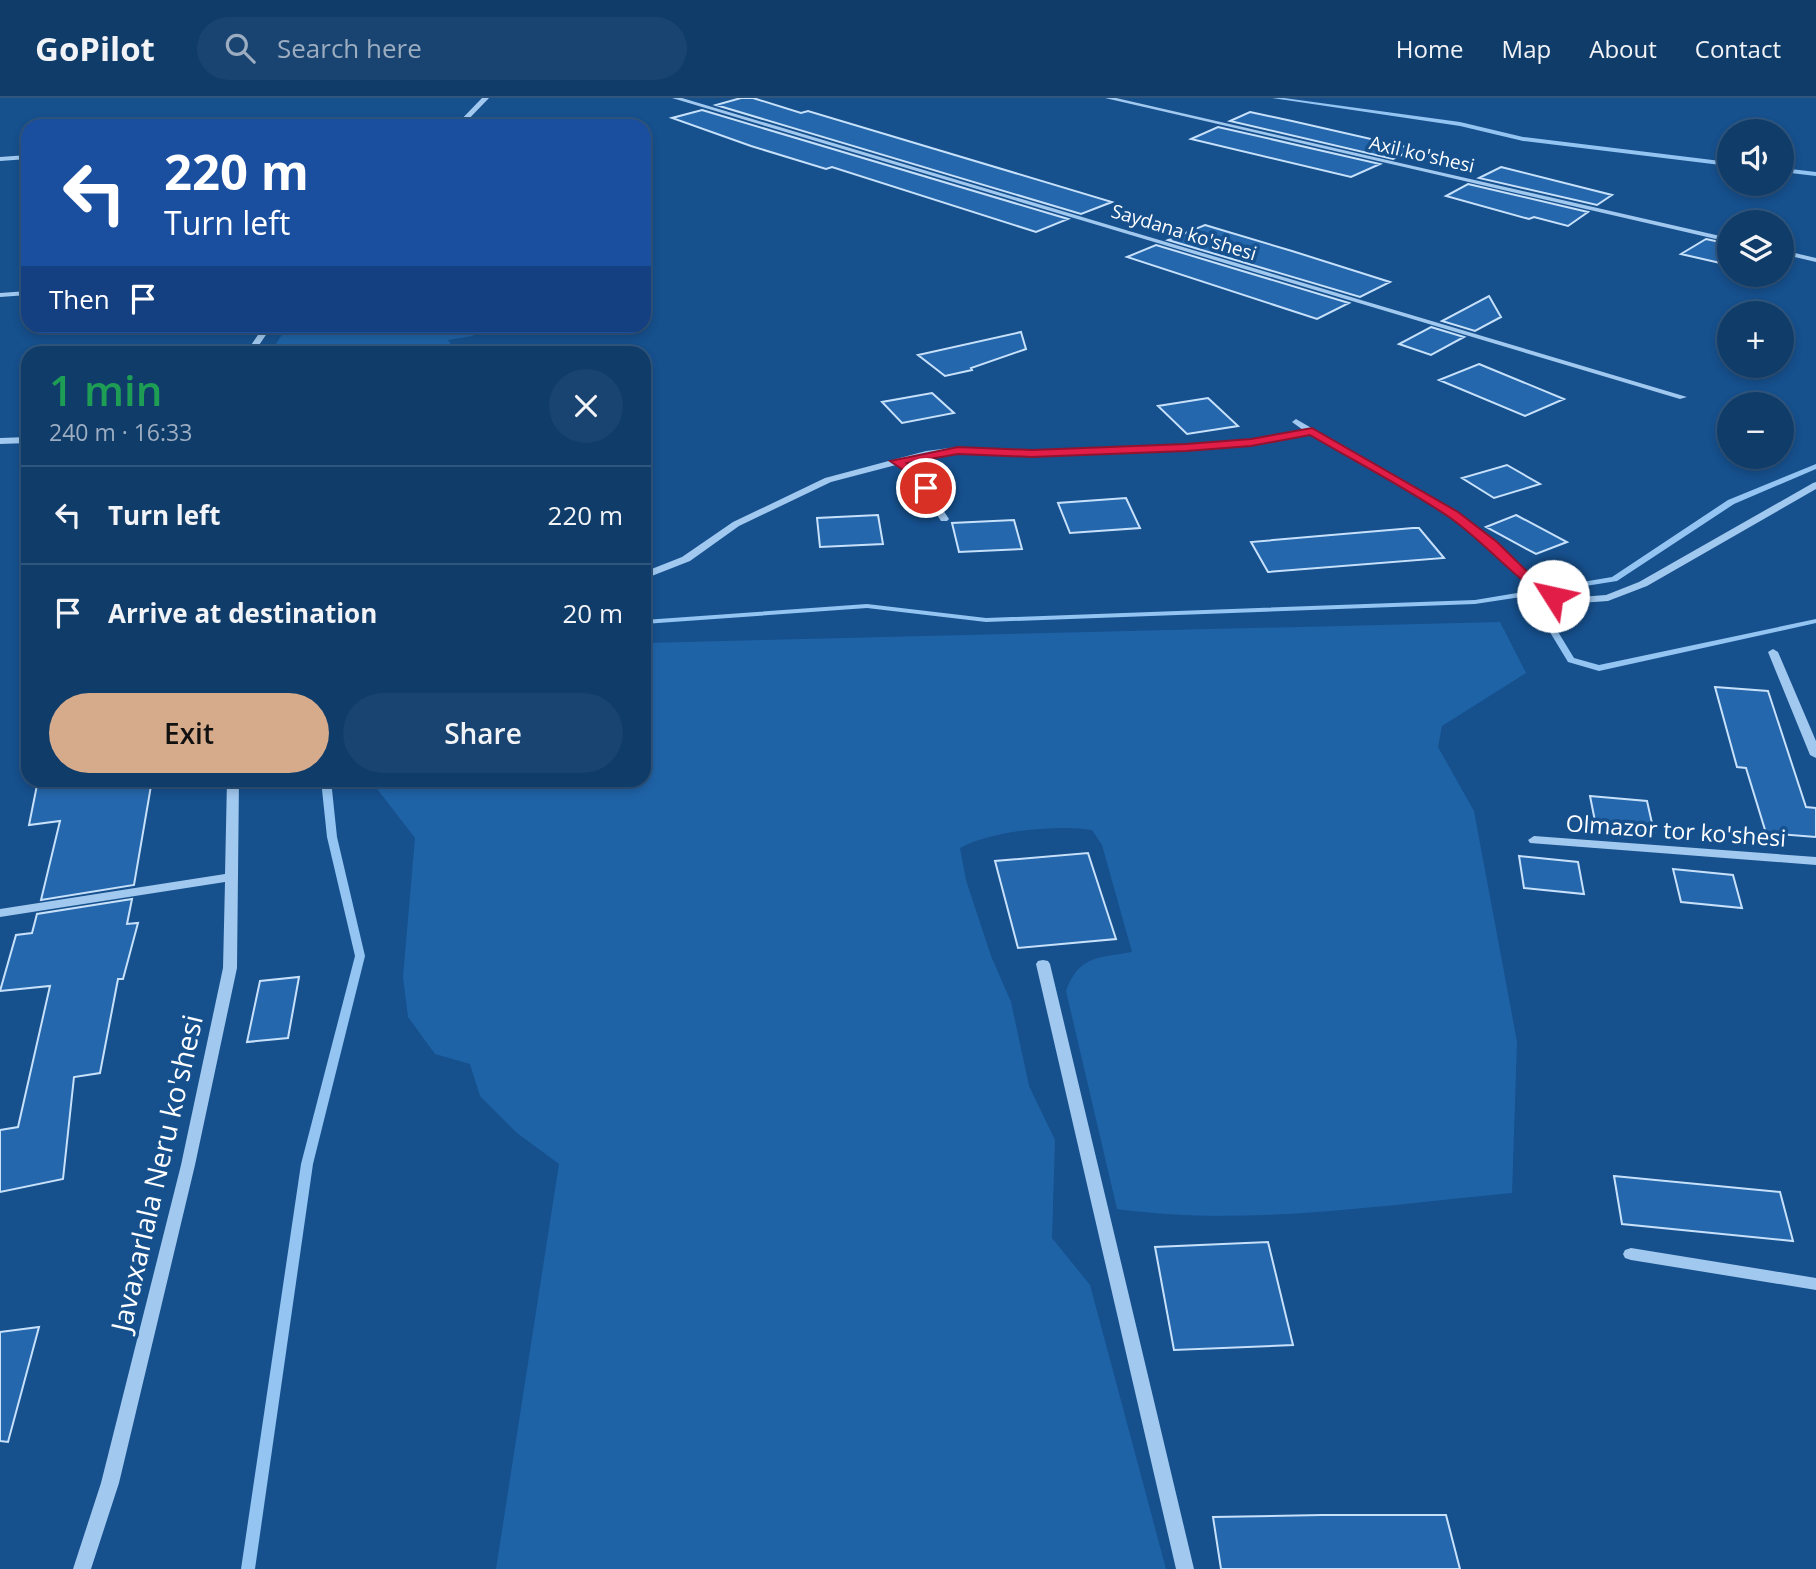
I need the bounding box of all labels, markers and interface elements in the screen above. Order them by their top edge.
search box [197,17,687,80]
text: GoPilot [35,26,155,71]
icon: search [221,29,259,67]
text: Search here [277,30,422,66]
text: Home [1396,32,1464,65]
text: Map [1502,32,1551,65]
text: About [1589,32,1657,65]
text: Contact [1695,32,1781,65]
map controls [1717,119,1794,469]
button: sound [1717,119,1794,196]
street label: Axil ko'shesi [1367,129,1477,179]
text: 220 m [164,138,309,204]
icon: left [49,147,140,238]
street label: Saydana ko'shesi [1108,198,1260,266]
text: Turn left [164,201,290,244]
button: layers [1717,210,1794,287]
icon: arrive [124,280,162,318]
text: Then [49,281,110,317]
button: + [1717,301,1794,378]
text: 1 min [49,361,162,418]
button: close [549,369,623,443]
button: − [1717,392,1794,469]
text: 240 m · 16:33 [49,416,192,448]
pin [896,458,956,518]
icon: arrive [907,469,945,507]
icon: left [49,496,87,534]
text: Turn left [108,497,220,533]
text: 220 m [548,497,623,533]
position arrow [1516,559,1590,633]
icon: arrive [49,594,87,632]
text: Arrive at destination [108,595,377,631]
text: 20 m [562,595,623,631]
button: Exit [49,693,329,773]
button: Share [343,693,623,773]
street label: Olmazor tor ko'shesi [1565,806,1787,854]
street label: Javaxarlala Neru ko'shesi [100,1011,211,1338]

